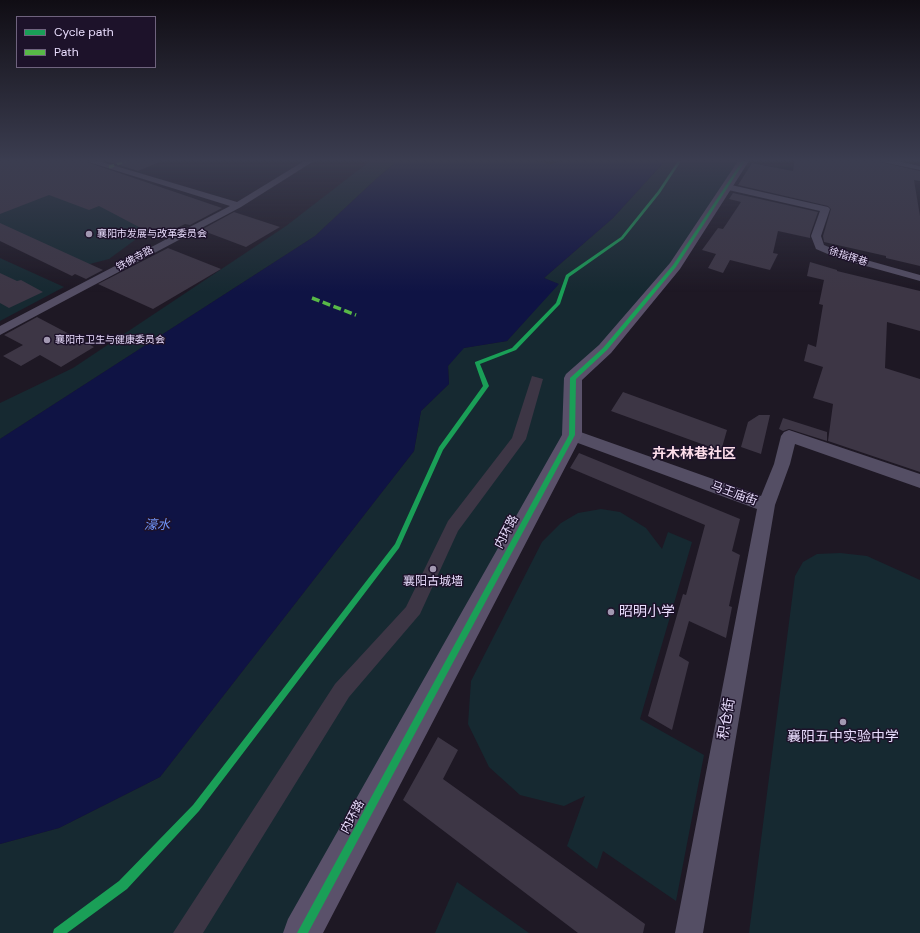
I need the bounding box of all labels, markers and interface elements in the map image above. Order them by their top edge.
legend [16,16,156,68]
text: Cycle path [54,24,114,40]
text: Path [54,44,79,60]
place label: 襄阳市发展与改革委员会 [97,228,207,240]
marker: 襄阳市发展与改革委员会 [84,229,94,239]
street label: 铁佛寺路 [115,244,155,274]
street label: 徐指挥巷 [827,245,869,269]
place label: 襄阳市卫生与健康委员会 [55,334,165,346]
marker: 襄阳市卫生与健康委员会 [42,335,52,345]
district label: 卉木林巷社区 [652,446,736,462]
street label: 马王庙街 [709,479,759,509]
street label: 内环路 [492,513,522,551]
water label: 濠水 [144,518,170,534]
marker: 襄阳古城墙 [428,564,438,574]
place label: 襄阳古城墙 [403,575,463,589]
place label: 昭明小学 [619,604,675,620]
marker: 昭明小学 [606,607,616,617]
street label: 积仓街 [715,697,739,741]
marker: 襄阳五中实验中学 [838,717,848,727]
place label: 襄阳五中实验中学 [787,729,899,745]
street label: 内环路 [338,798,368,836]

